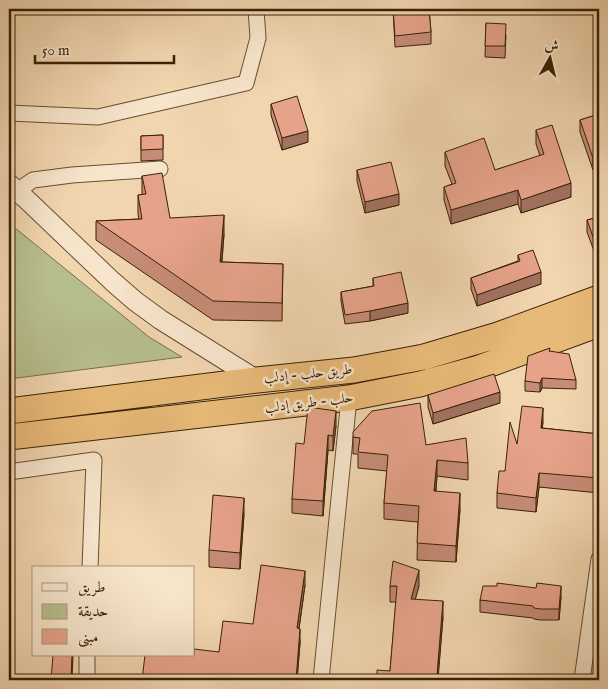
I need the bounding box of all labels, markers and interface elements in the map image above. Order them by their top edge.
scale bar [35,32,174,64]
north arrow [526,32,576,82]
text: ش [544,36,560,56]
text: 50 m [42,41,70,60]
street label: طريق حلب - إدلب [263,360,353,388]
street label: حلب - طريق إدلب [264,389,354,417]
legend [32,566,195,656]
text: طريق [78,578,105,597]
text: حديقة [78,602,108,621]
text: مبنى [78,628,98,648]

